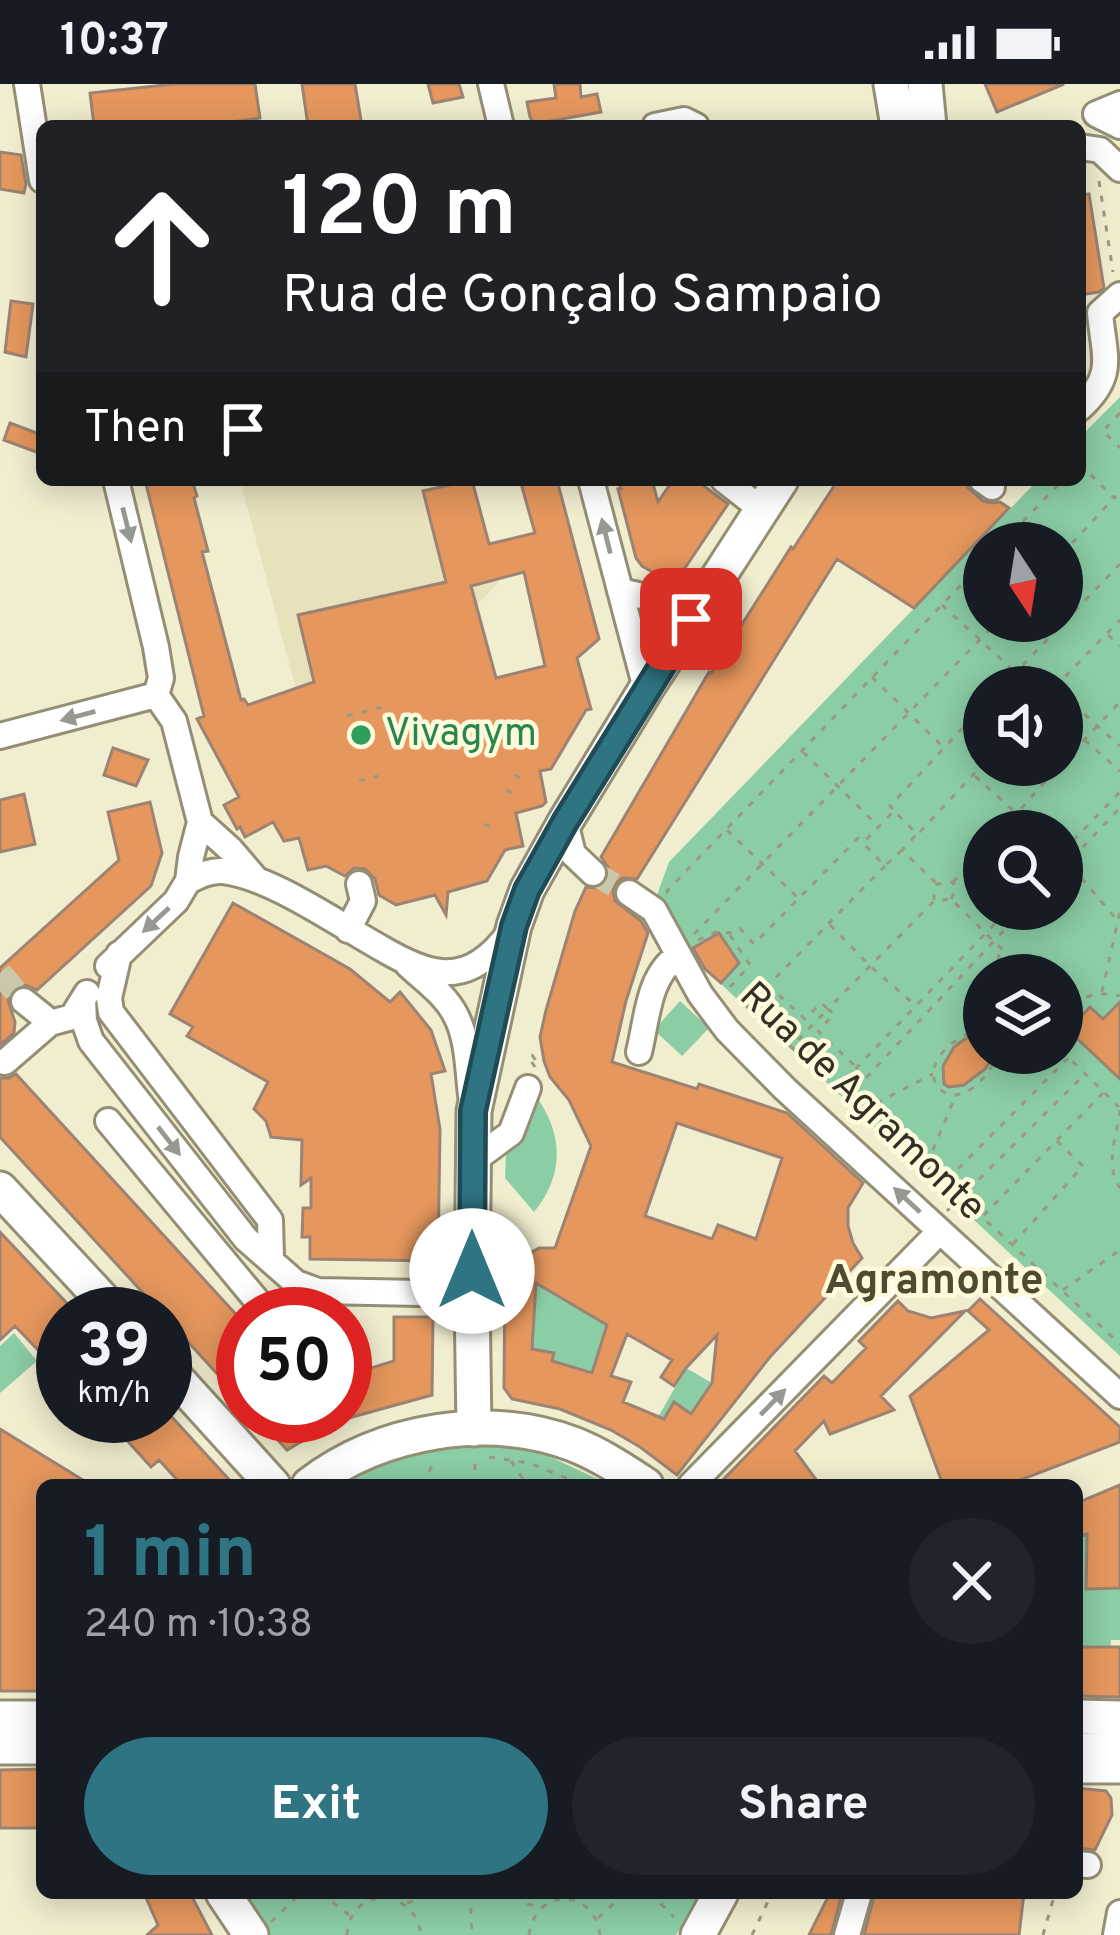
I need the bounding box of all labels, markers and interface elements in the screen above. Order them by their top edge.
text: 10:37 [60,14,169,71]
text: 120 m [282,159,517,265]
icon: ahead [84,168,240,324]
text: Rua de Gonçalo Sampaio [282,263,883,332]
icon: arrive [210,396,276,462]
text: Then [84,401,186,458]
one-way arrow [118,507,137,544]
one-way arrow [595,517,614,554]
north arrow [963,522,1083,642]
map controls [963,522,1083,1074]
pin [640,568,742,670]
icon: arrive [658,586,724,652]
button: sound [963,666,1083,786]
one-way arrow [59,707,96,726]
place label: Vivagym [385,711,537,760]
marker: Vivagym [348,722,374,748]
button: search [963,810,1083,930]
one-way arrow [142,906,171,933]
button: layers [963,954,1083,1074]
street label: Rua de Agramonte [728,973,994,1233]
one-way arrow [156,1125,181,1156]
one-way arrow [892,1186,921,1214]
position arrow [409,1208,535,1334]
district label: Agramonte [825,1256,1043,1309]
speed limit sign: 50 [216,1287,372,1443]
text: 39 [78,1312,150,1388]
text: km/h [78,1376,150,1413]
one-way arrow [759,1388,787,1416]
text: 1 min [84,1511,257,1603]
button: close [909,1518,1035,1644]
text: 240 m · 10:38 [84,1602,313,1651]
button: Exit [84,1737,548,1875]
button: Share [572,1737,1035,1875]

